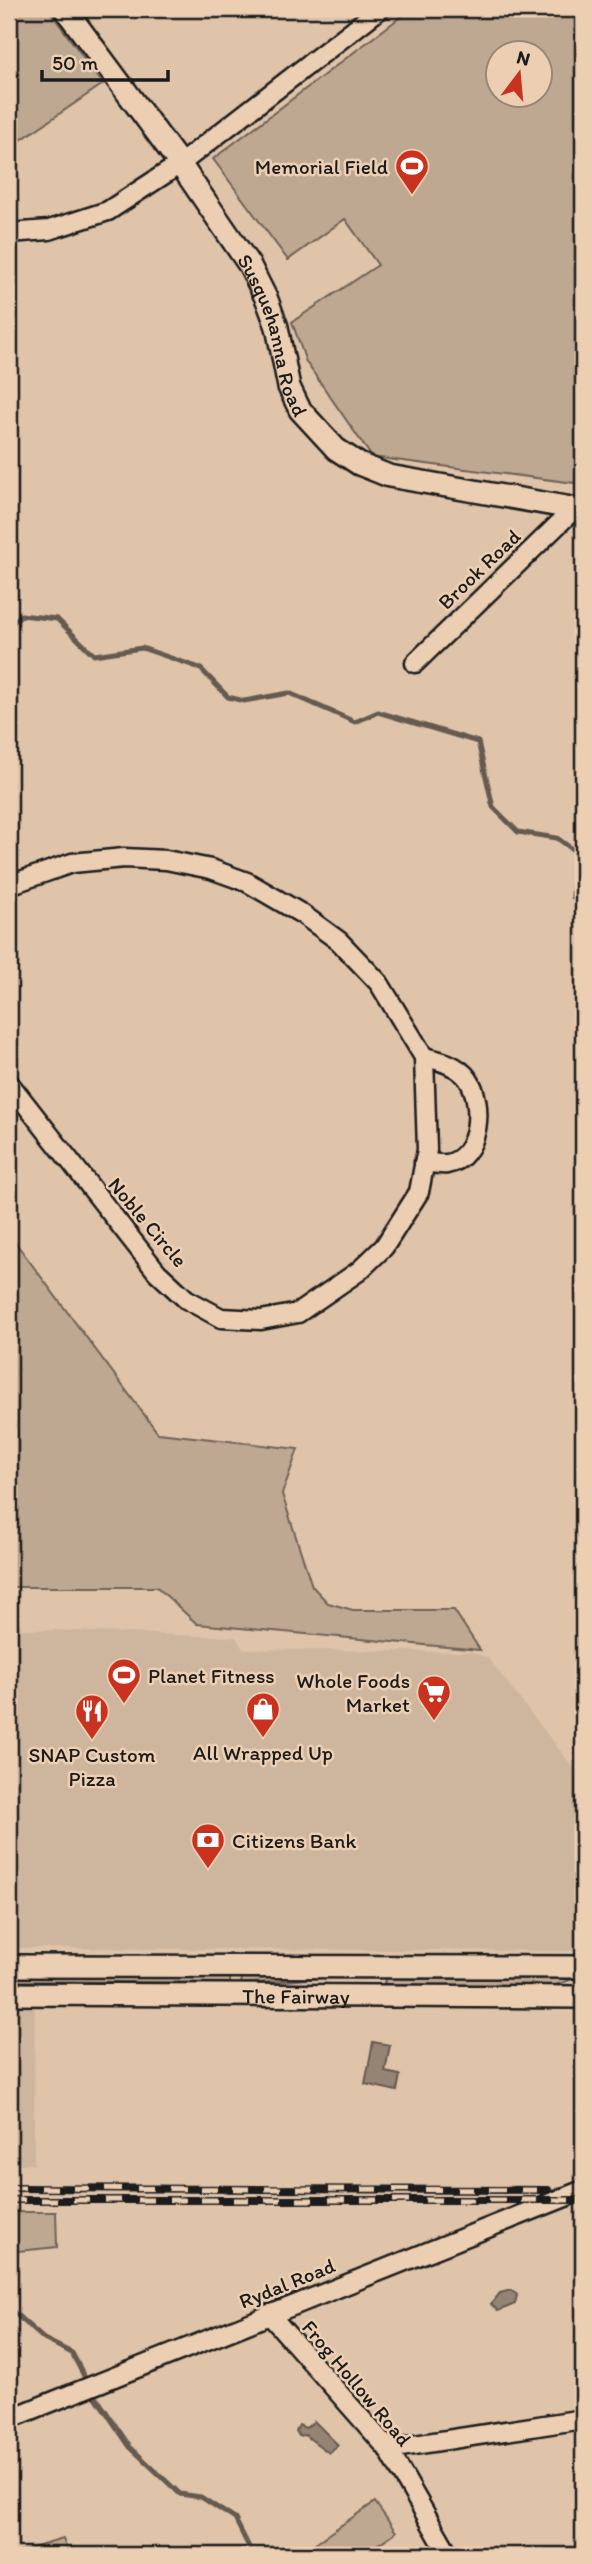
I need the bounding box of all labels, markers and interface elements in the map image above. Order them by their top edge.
scale bar [42,38,168,82]
north arrow [484,38,554,108]
text: N [514,45,533,71]
text: 50 m [52,50,99,75]
sports icon: Memorial Field [393,147,431,196]
place label: Memorial Field [255,154,388,179]
street label: Susquehanna Road [233,249,314,421]
street label: Brook Road [433,523,526,614]
street label: Noble Circle [103,1172,193,1272]
sports icon: Planet Fitness [105,1656,143,1705]
place label: Planet Fitness [148,1663,275,1688]
place label: Whole Foods Market [296,1668,410,1717]
supermarket icon: Whole Foods Market [415,1673,453,1722]
shop icon: All Wrapped Up [244,1690,282,1739]
restaurant icon: SNAP Custom Pizza [73,1692,111,1741]
place label: All Wrapped Up [193,1740,333,1765]
place label: SNAP Custom Pizza [29,1742,156,1791]
bank icon: Citizens Bank [189,1821,227,1870]
place label: Citizens Bank [232,1828,357,1853]
street label: The Fairway [242,1983,350,2008]
street label: Rydal Road [235,2252,339,2314]
street label: Frog Hollow Road [297,2315,417,2452]

